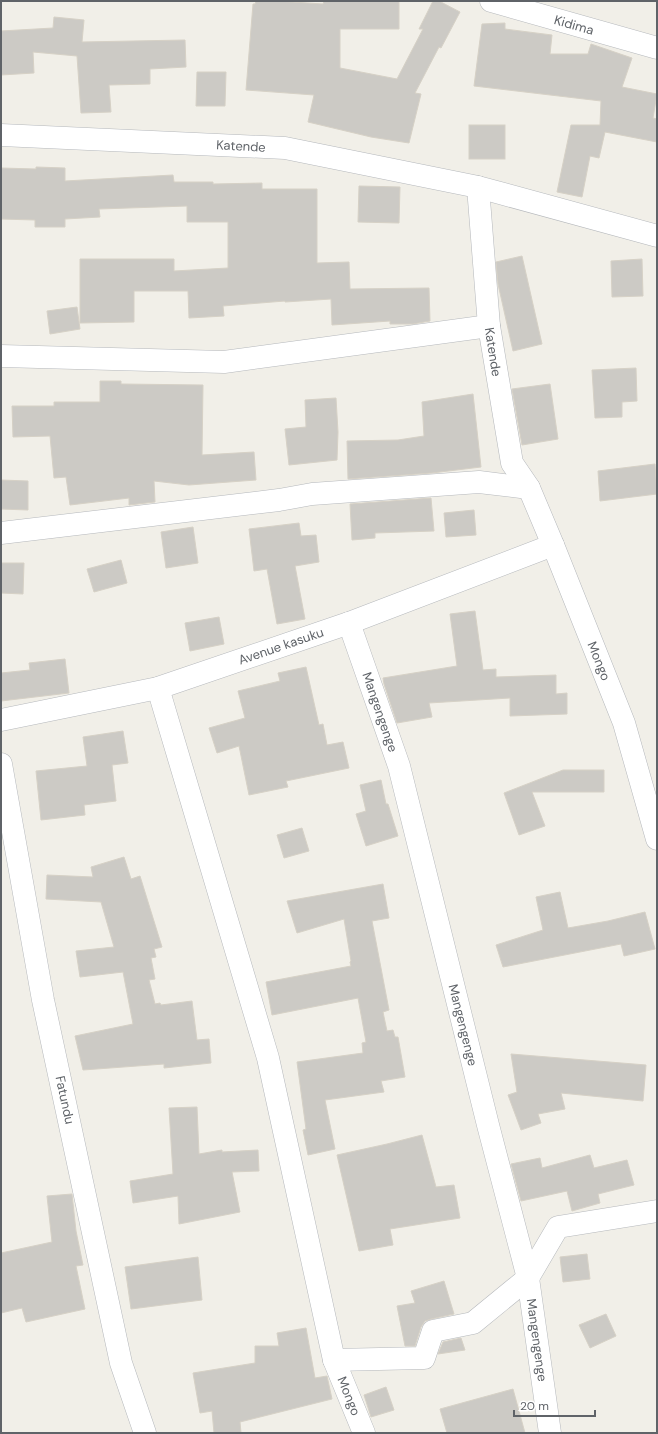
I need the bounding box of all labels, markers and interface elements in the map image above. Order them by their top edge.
street label: Kidima [552,11,596,39]
street label: Katende [216,136,266,156]
street label: Katende [481,326,505,378]
street label: Avenue kasuku [236,623,326,669]
street label: Mongo [583,639,615,683]
street label: Mangengenge [358,670,402,754]
street label: Mangengenge [445,982,481,1068]
street label: Fatundu [52,1074,78,1126]
street label: Mangengenge [523,1297,551,1383]
street label: Mongo [333,1374,365,1418]
scale bar [514,1392,595,1418]
text: 20 m [520,1398,549,1414]

